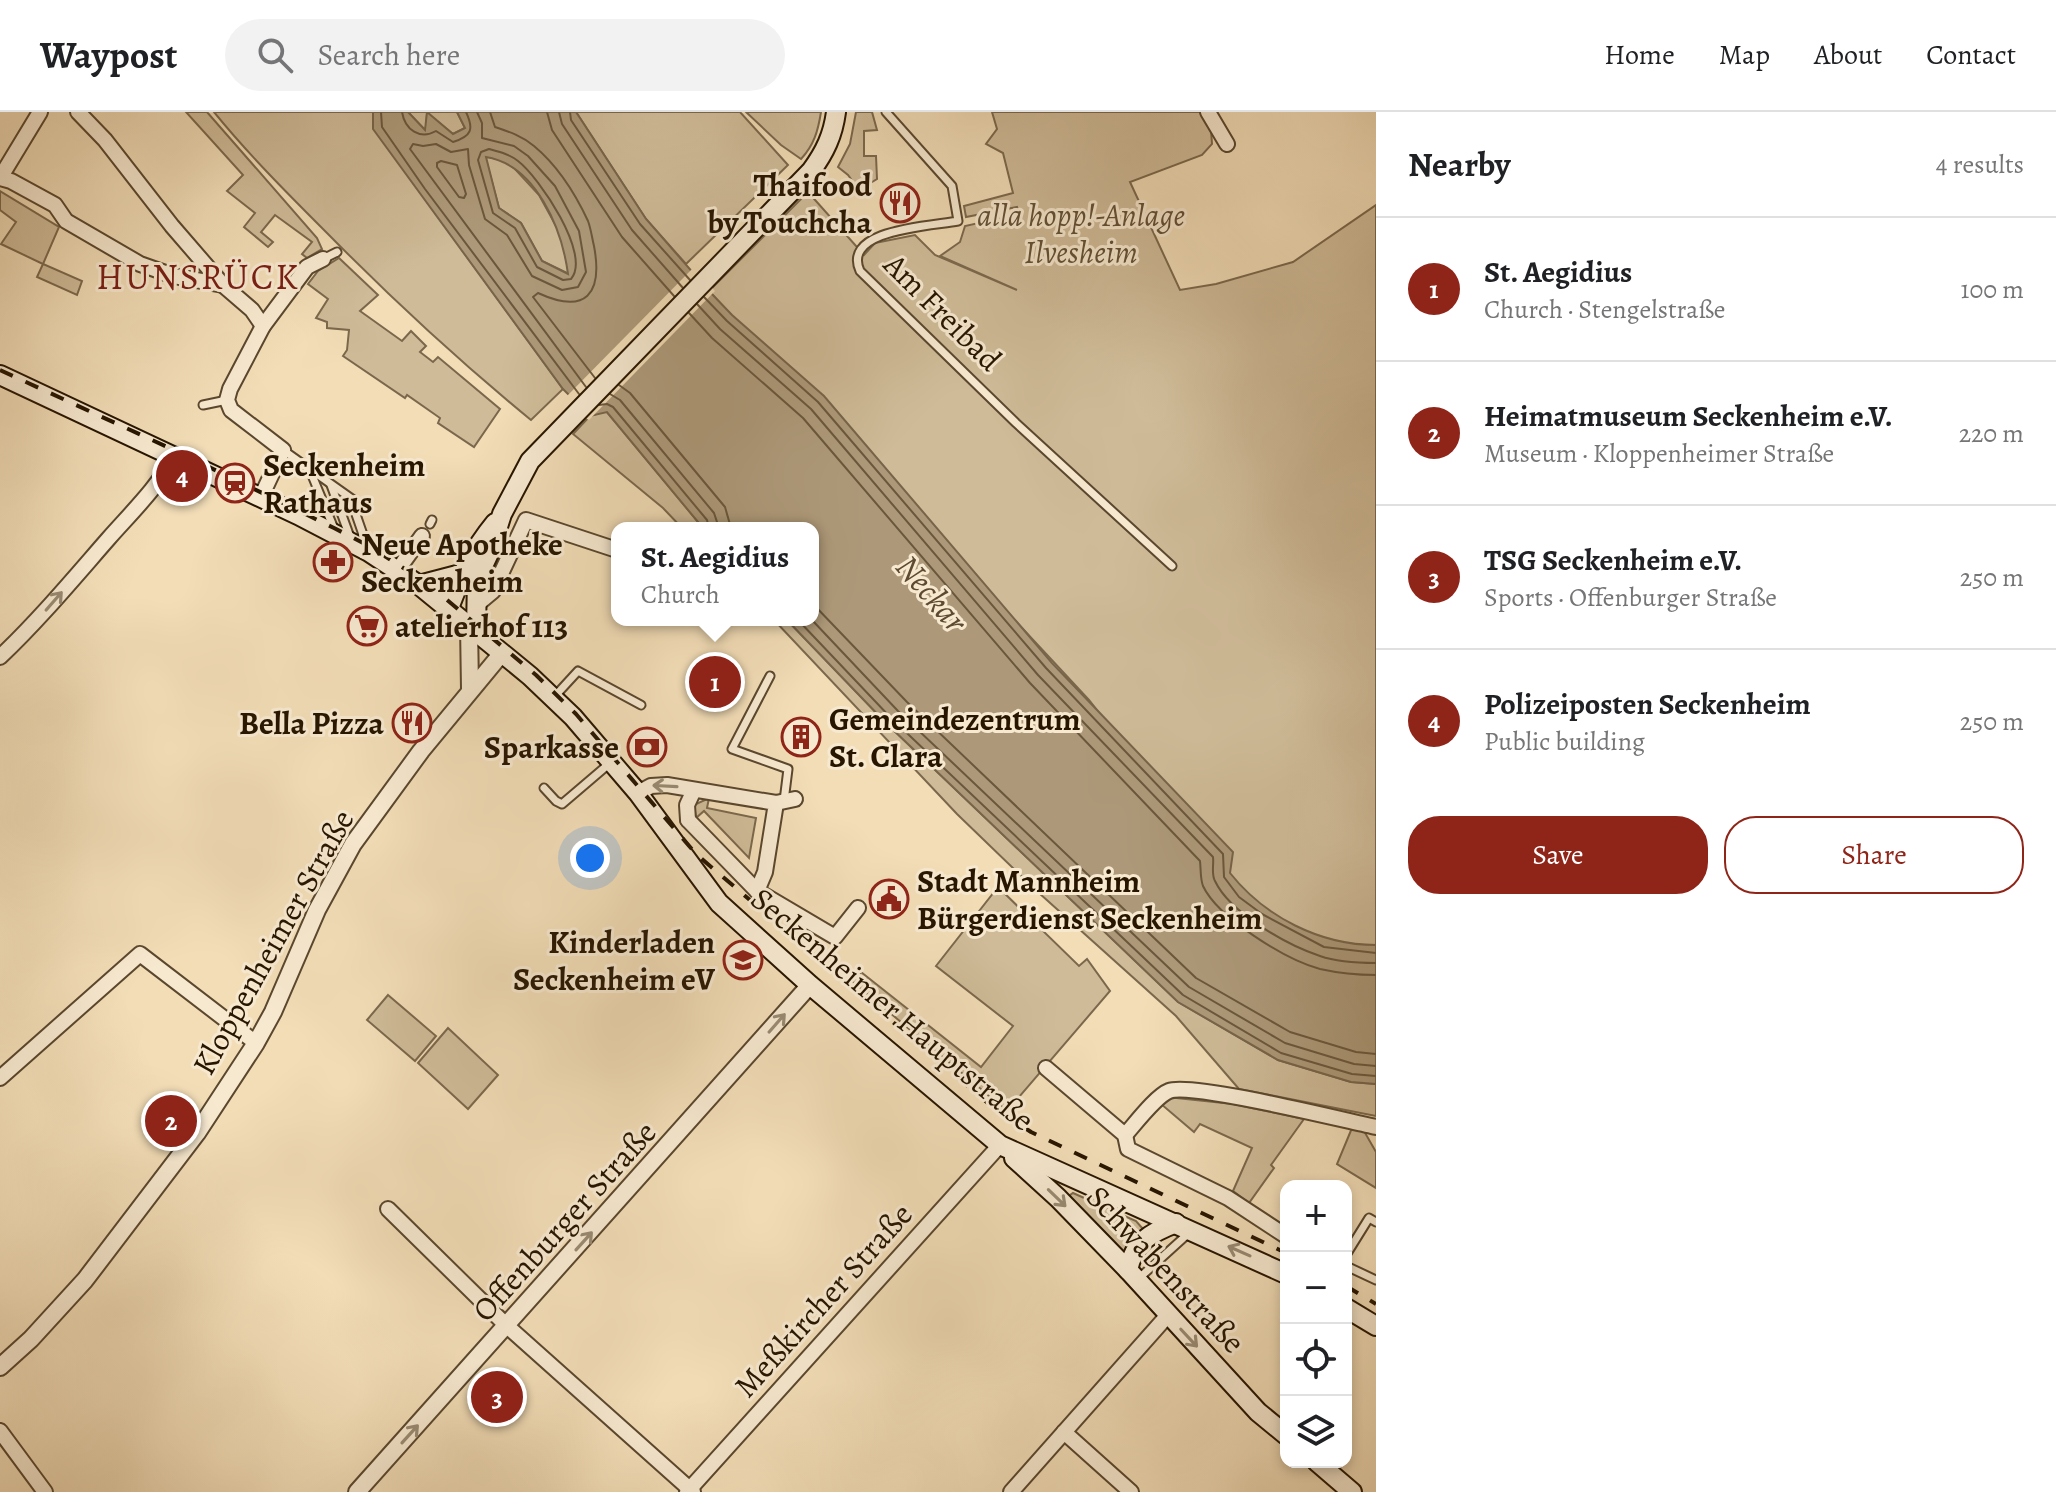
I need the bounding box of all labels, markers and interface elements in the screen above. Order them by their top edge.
search box [225,19,785,91]
text: Waypost [40,29,177,81]
icon: search [253,33,297,77]
text: Search here [317,35,460,75]
text: Home [1604,36,1675,74]
text: Map [1719,36,1770,74]
text: About [1814,36,1882,74]
text: Contact [1926,36,2016,74]
text: Nearby [1408,141,1511,188]
text: 4 results [1936,147,2024,182]
place label: Thaifood by Touchcha [706,163,873,244]
restaurant icon: Thaifood by Touchcha [879,182,921,224]
park label: alla hopp!-Anlage Ilvesheim [977,193,1185,274]
street label: Am Freibad [874,243,1012,381]
district label: HUNSRÜCK [96,252,300,301]
text: St. Aegidius [1484,252,1632,292]
text: 1 [1429,272,1439,307]
text: 100 m [1961,272,2024,307]
text: Church · Stengelstraße [1484,292,1725,327]
text: Heimatmuseum Seckenheim e.V. [1484,396,1893,436]
text: 2 [1428,416,1440,451]
text: 220 m [1959,416,2024,451]
text: Museum · Kloppenheimer Straße [1484,436,1834,471]
place label: Seckenheim Rathaus [263,443,425,524]
pin: 4 [156,446,208,506]
station icon: Seckenheim Rathaus [214,462,256,504]
place label: Neue Apotheke Seckenheim [361,522,563,603]
popup [611,522,819,626]
text: St. Aegidius [641,537,789,577]
text: TSG Seckenheim e.V. [1484,540,1742,580]
pharmacy icon: Neue Apotheke Seckenheim [312,541,354,583]
water label: Neckar [885,544,979,643]
text: 3 [1428,560,1440,595]
text: 250 m [1960,560,2024,595]
text: Church [641,577,720,612]
text: Sports · Offenburger Straße [1484,580,1777,615]
one-way arrow [45,591,63,611]
place label: atelierhof 113 [395,604,568,648]
supermarket icon: atelierhof 113 [346,605,388,647]
pin: 1 [689,652,741,712]
text: Polizeiposten Seckenheim [1484,684,1811,724]
place label: Gemeindezentrum St. Clara [829,697,1081,778]
place label: Bella Pizza [239,701,385,745]
restaurant icon: Bella Pizza [391,702,433,744]
text: 4 [1428,704,1440,739]
text: 250 m [1960,704,2024,739]
building icon: Gemeindezentrum St. Clara [780,716,822,758]
text: Public building [1484,724,1645,759]
place label: Sparkasse [484,725,619,769]
bank icon: Sparkasse [626,726,668,768]
one-way arrow [652,779,679,794]
street label: Kloppenheimer Straße [182,801,364,1083]
button: Save [1408,816,1708,894]
button: Share [1724,816,2024,894]
your location [570,838,610,878]
place label: Stadt Mannheim Bürgerdienst Seckenheim [917,859,1262,940]
street label: Seckenheimer Hauptstraße [742,877,1044,1141]
public building icon: Stadt Mannheim Bürgerdienst Seckenheim [868,878,910,920]
place label: Kinderladen Seckenheim eV [513,920,716,1001]
school or university icon: Kinderladen Seckenheim eV [722,939,764,981]
one-way arrow [768,1014,786,1034]
pin: 2 [145,1091,197,1151]
street label: Offenburger Straße [462,1111,666,1331]
street label: Schwabenstraße [1077,1175,1255,1363]
map controls [1280,1180,1352,1468]
button: + [1280,1180,1352,1252]
one-way arrow [1047,1188,1067,1207]
street label: Meßkircher Straße [724,1193,922,1407]
one-way arrow [574,1231,592,1251]
one-way arrow [1227,1243,1252,1258]
button: − [1280,1252,1352,1324]
button: locate [1280,1324,1352,1396]
one-way arrow [1179,1328,1198,1347]
pin: 3 [471,1367,523,1427]
button: layers [1280,1396,1352,1468]
one-way arrow [400,1424,419,1444]

